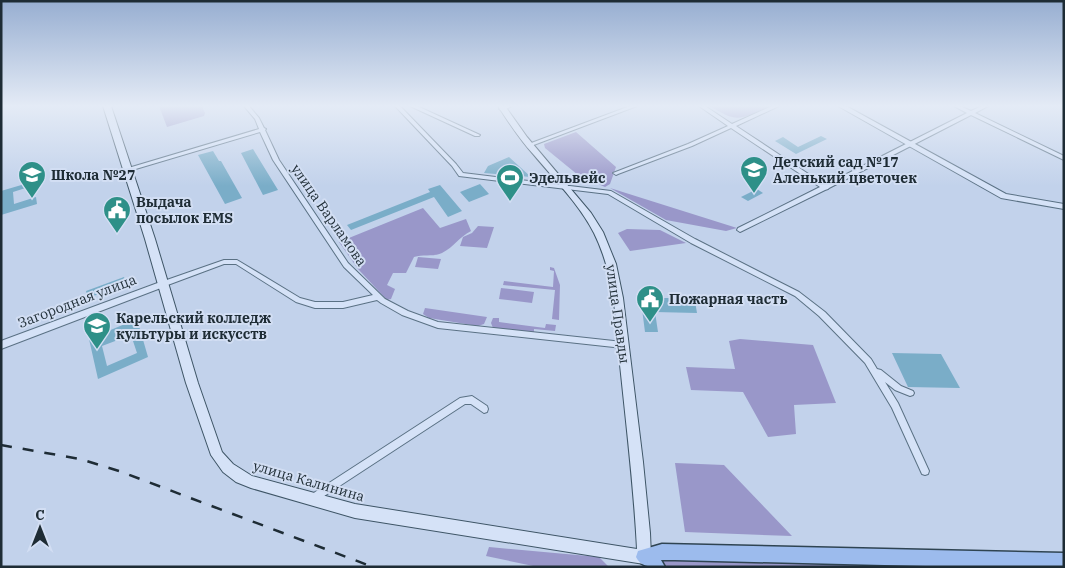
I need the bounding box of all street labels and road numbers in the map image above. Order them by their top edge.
street label: улица Варламова [287,161,371,270]
street label: улица Правды [602,263,634,365]
street label: Загородная улица [15,270,139,332]
street label: улица Калинина [251,457,367,506]

